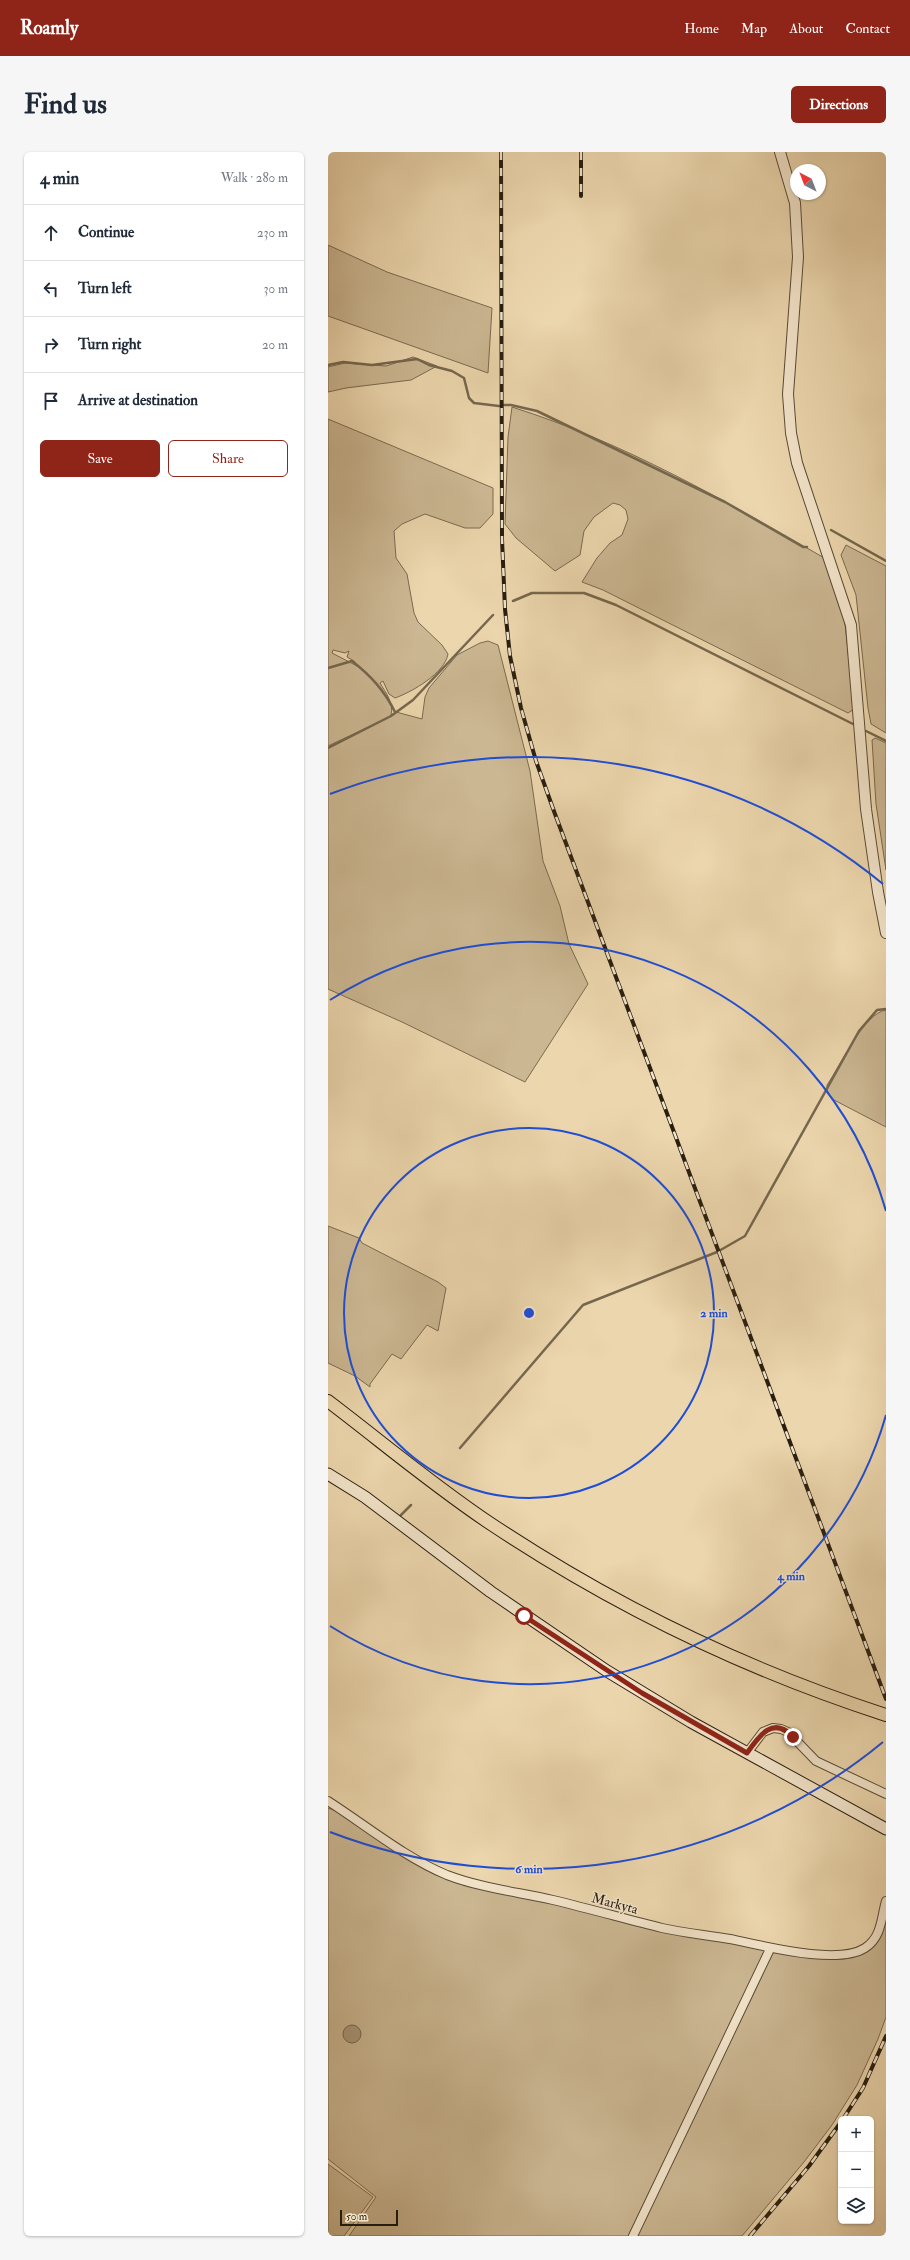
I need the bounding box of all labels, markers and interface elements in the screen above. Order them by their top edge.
text: Roamly [20,16,78,40]
text: Home [684,20,719,37]
text: Map [741,20,767,37]
text: About [789,20,823,37]
text: Contact [845,20,890,37]
button: Directions [791,86,886,123]
text: Find us [24,87,107,122]
north arrow [790,164,826,200]
text: 4 min [40,168,79,189]
text: Walk · 280 m [221,170,288,186]
icon: ahead [40,222,62,244]
text: Continue [78,223,134,242]
text: 230 m [257,225,288,241]
icon: left [40,278,62,300]
text: Turn left [78,279,132,298]
text: 30 m [264,281,288,297]
icon: right [40,334,62,356]
text: Turn right [78,335,141,354]
text: 20 m [262,337,288,353]
icon: arrive [40,390,62,412]
text: Arrive at destination [78,391,198,410]
button: Save [40,440,160,477]
button: Share [168,440,288,477]
centre of rings [522,1306,536,1320]
text: 2 min [700,1306,728,1321]
text: 4 min [776,1569,806,1584]
route start [515,1607,533,1625]
route end [784,1728,802,1746]
text: 6 min [515,1862,543,1877]
street label: Markyta [589,1889,640,1919]
map controls [838,2116,874,2224]
button: + [838,2116,874,2152]
button: − [838,2152,874,2188]
button: layers [838,2188,874,2224]
scale bar [340,2208,398,2227]
text: 50 m [346,2210,367,2223]

